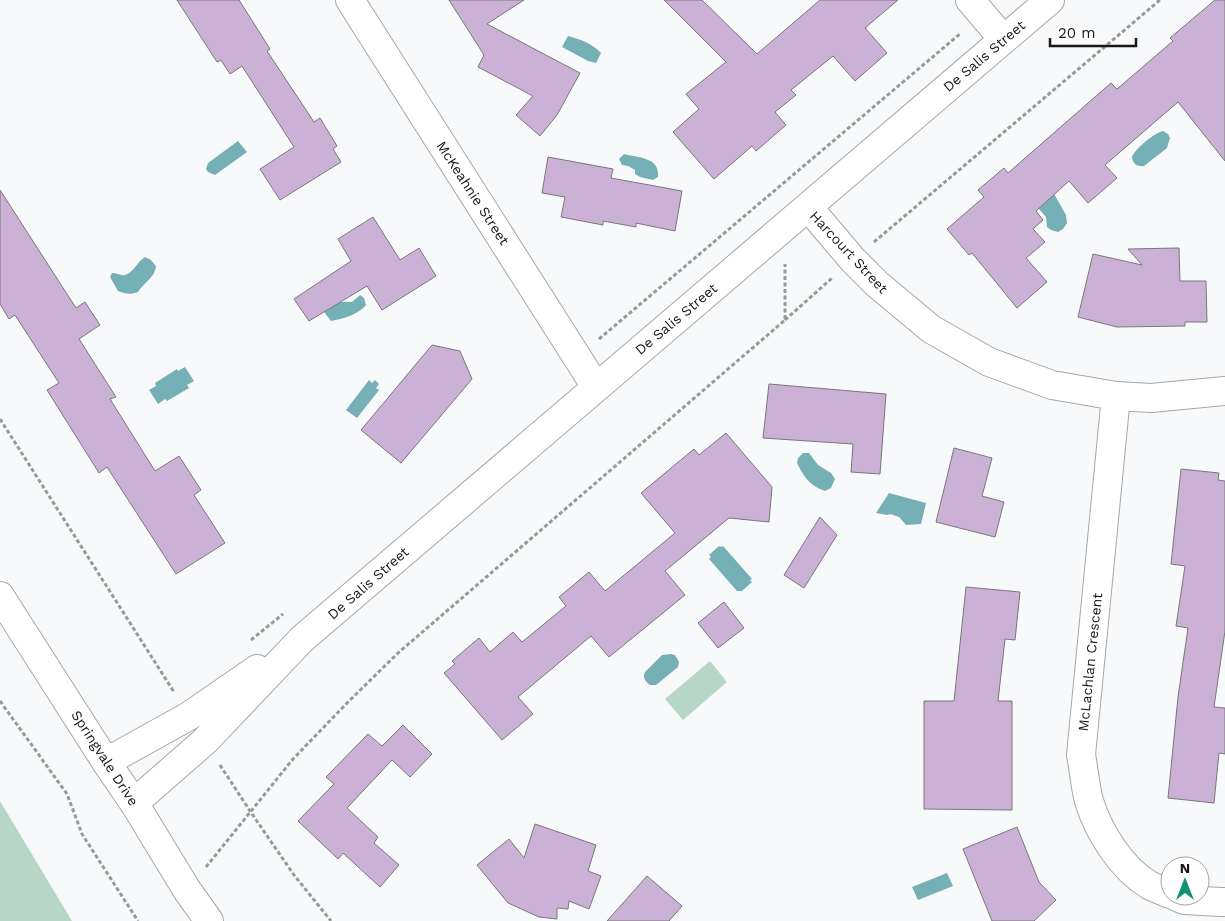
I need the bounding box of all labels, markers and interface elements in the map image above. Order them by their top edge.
scale bar [1050,15,1136,47]
street label: De Salis Street [940,17,1028,95]
text: 20 m [1058,24,1096,42]
street label: McKeahnie Street [434,138,513,248]
street label: Harcourt Street [807,208,891,297]
street label: De Salis Street [632,280,720,358]
street label: De Salis Street [324,543,412,623]
street label: McLachlan Crescent [1075,592,1105,732]
street label: Springvale Drive [68,707,142,809]
north arrow [1160,856,1210,906]
text: N [1180,860,1190,876]

